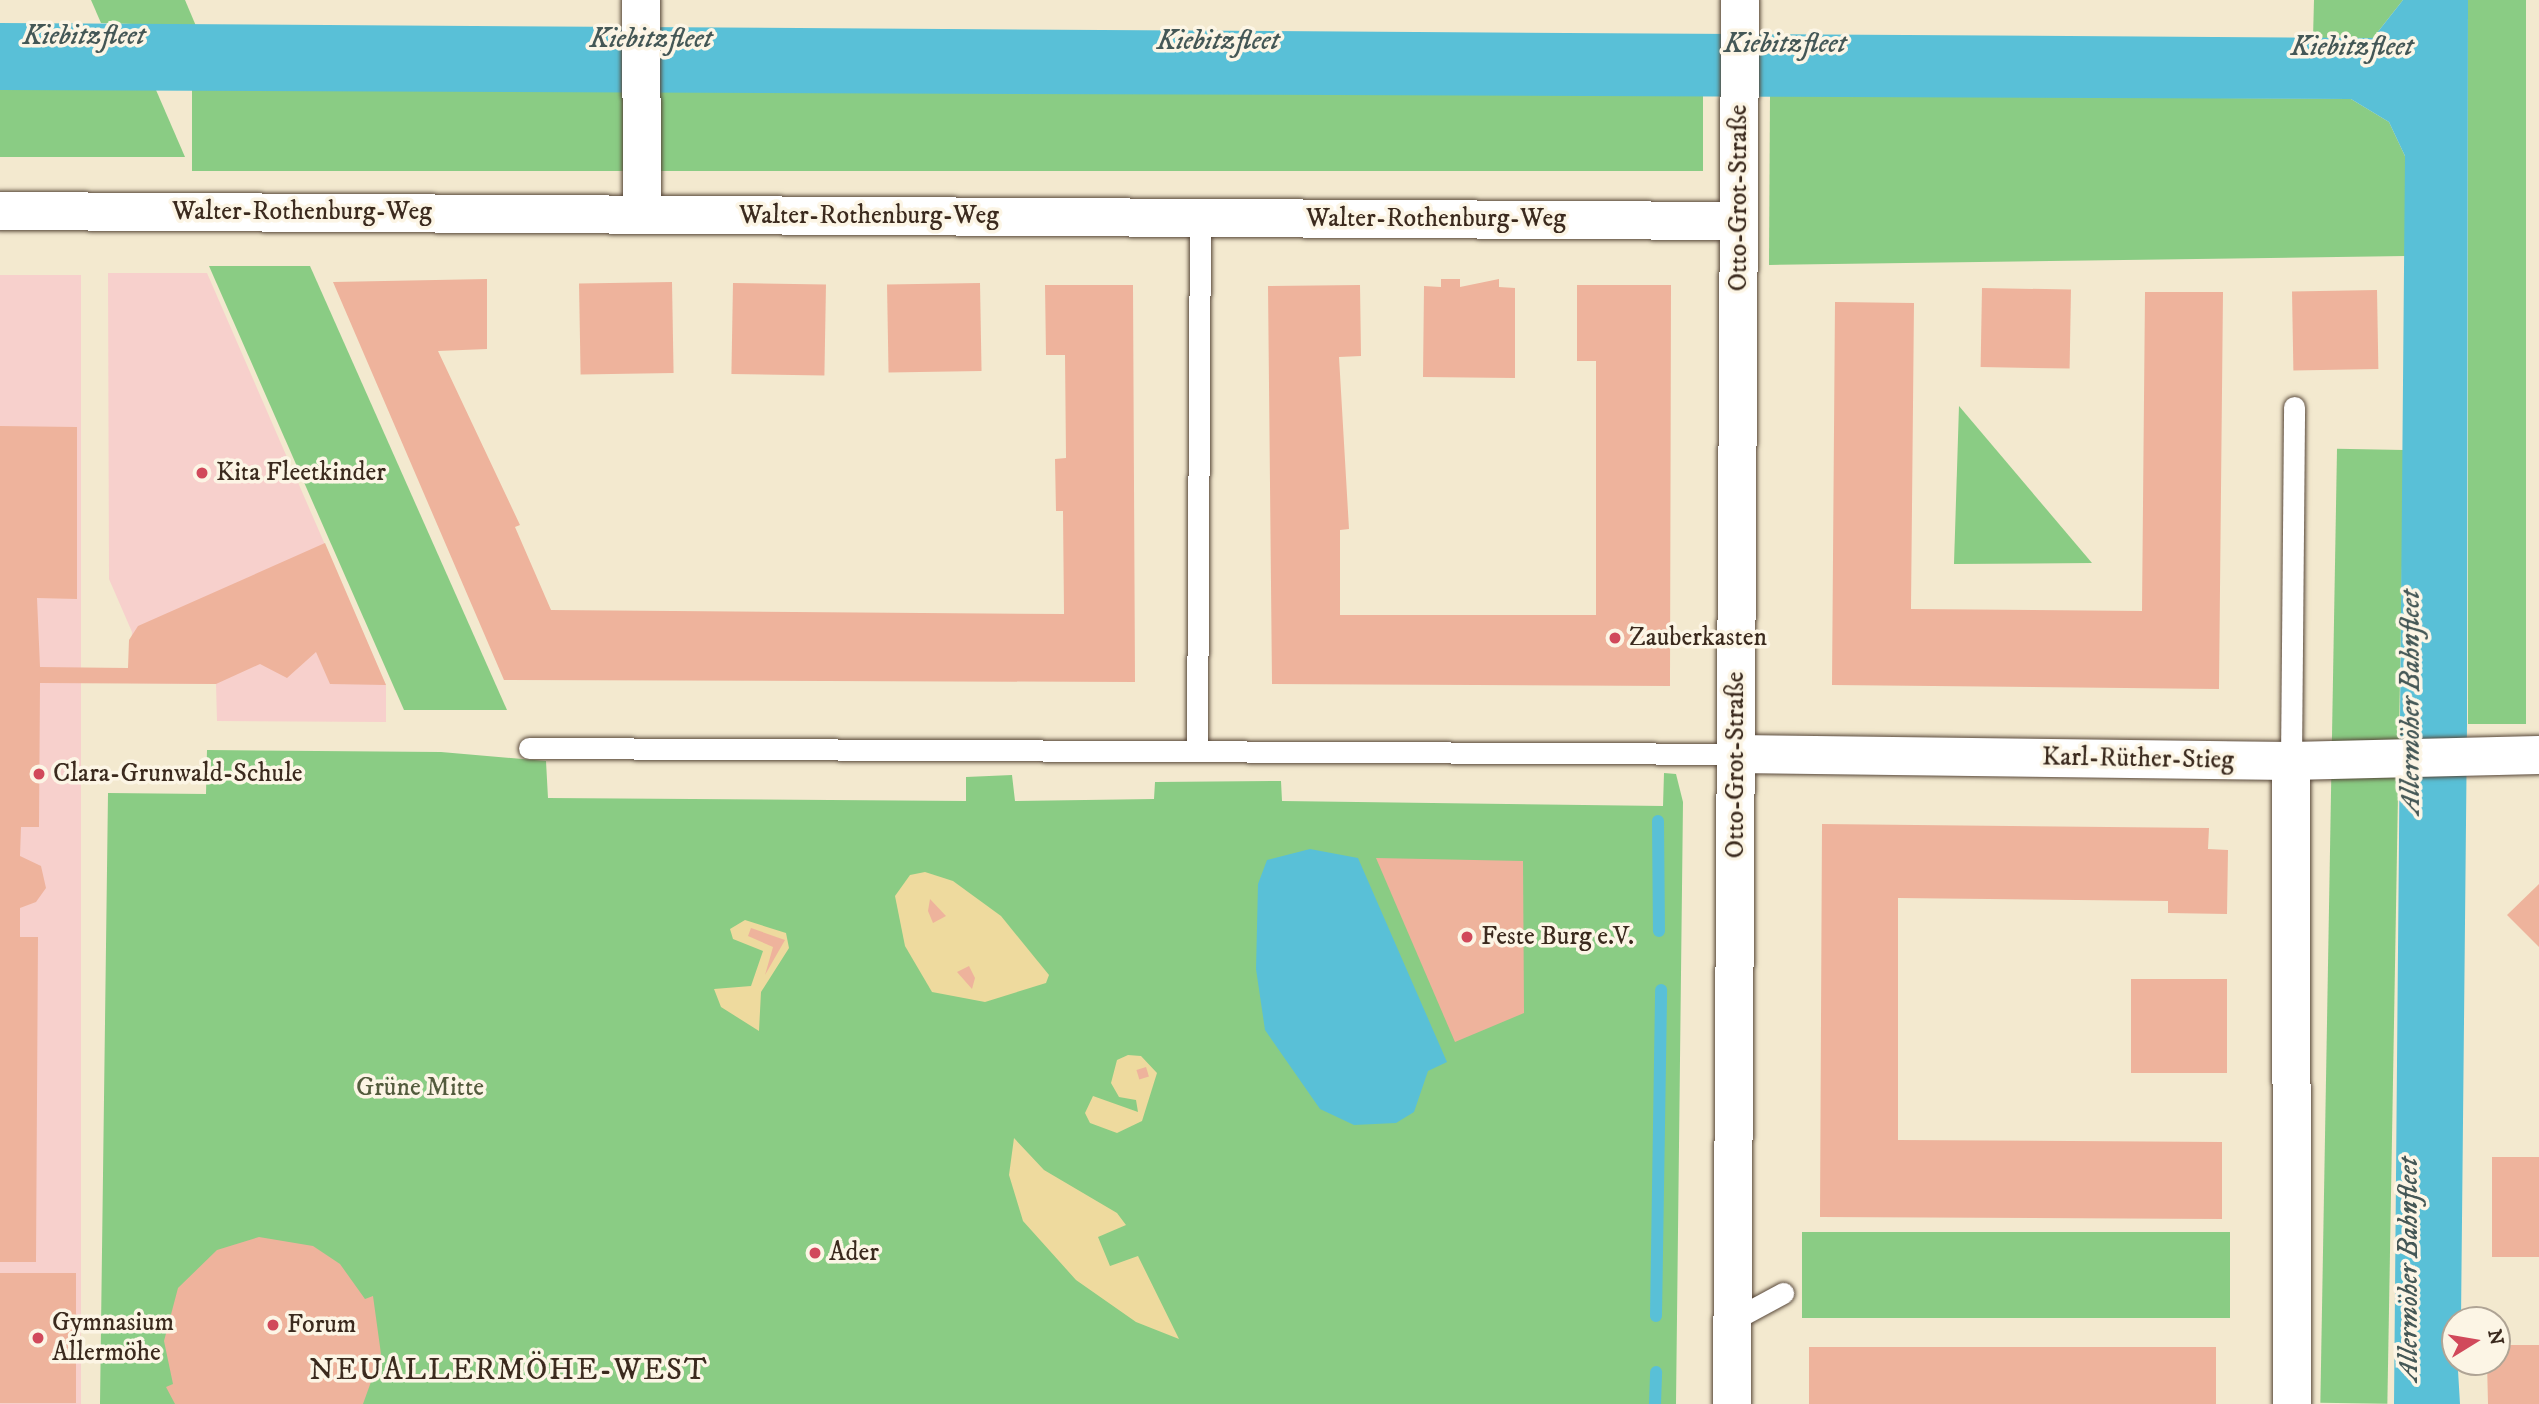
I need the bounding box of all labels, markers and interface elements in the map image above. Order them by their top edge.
water label: Kiebitzfleet [23,19,145,53]
water label: Kiebitzfleet [590,22,712,56]
water label: Kiebitzfleet [1157,24,1279,58]
water label: Kiebitzfleet [1724,27,1846,61]
water label: Kiebitzfleet [2291,30,2413,64]
street label: Otto-Grot-Straße [1723,105,1755,291]
street label: Walter-Rothenburg-Weg [172,196,432,228]
street label: Walter-Rothenburg-Weg [739,200,999,232]
street label: Walter-Rothenburg-Weg [1306,203,1566,235]
place label: Kita Fleetkinder [216,457,386,489]
marker: Kita Fleetkinder [194,465,210,481]
water label: Allermöher Bahnfleet [2394,590,2428,814]
place label: Zauberkasten [1629,622,1767,654]
marker: Zauberkasten [1607,630,1623,646]
street label: Otto-Grot-Straße [1720,672,1752,858]
street label: Karl-Rüther-Stieg [2042,742,2234,776]
place label: Clara-Grunwald-Schule [53,758,303,790]
marker: Clara-Grunwald-Schule [31,766,47,782]
place label: Feste Burg e.V. [1481,921,1634,953]
marker: Feste Burg e.V. [1459,929,1475,945]
park label: Grüne Mitte [356,1072,484,1104]
water label: Allermöher Bahnfleet [2392,1157,2426,1381]
place label: Ader [829,1237,879,1269]
marker: Ader [807,1245,823,1261]
north arrow [2441,1306,2511,1376]
place label: Gymnasium Allermöhe [52,1307,174,1368]
place label: Forum [287,1309,356,1341]
marker: Forum [265,1317,281,1333]
text: N [2482,1327,2508,1347]
marker: Gymnasium Allermöhe [30,1330,46,1346]
district label: NEUALLERMÖHE-WEST [311,1353,707,1389]

